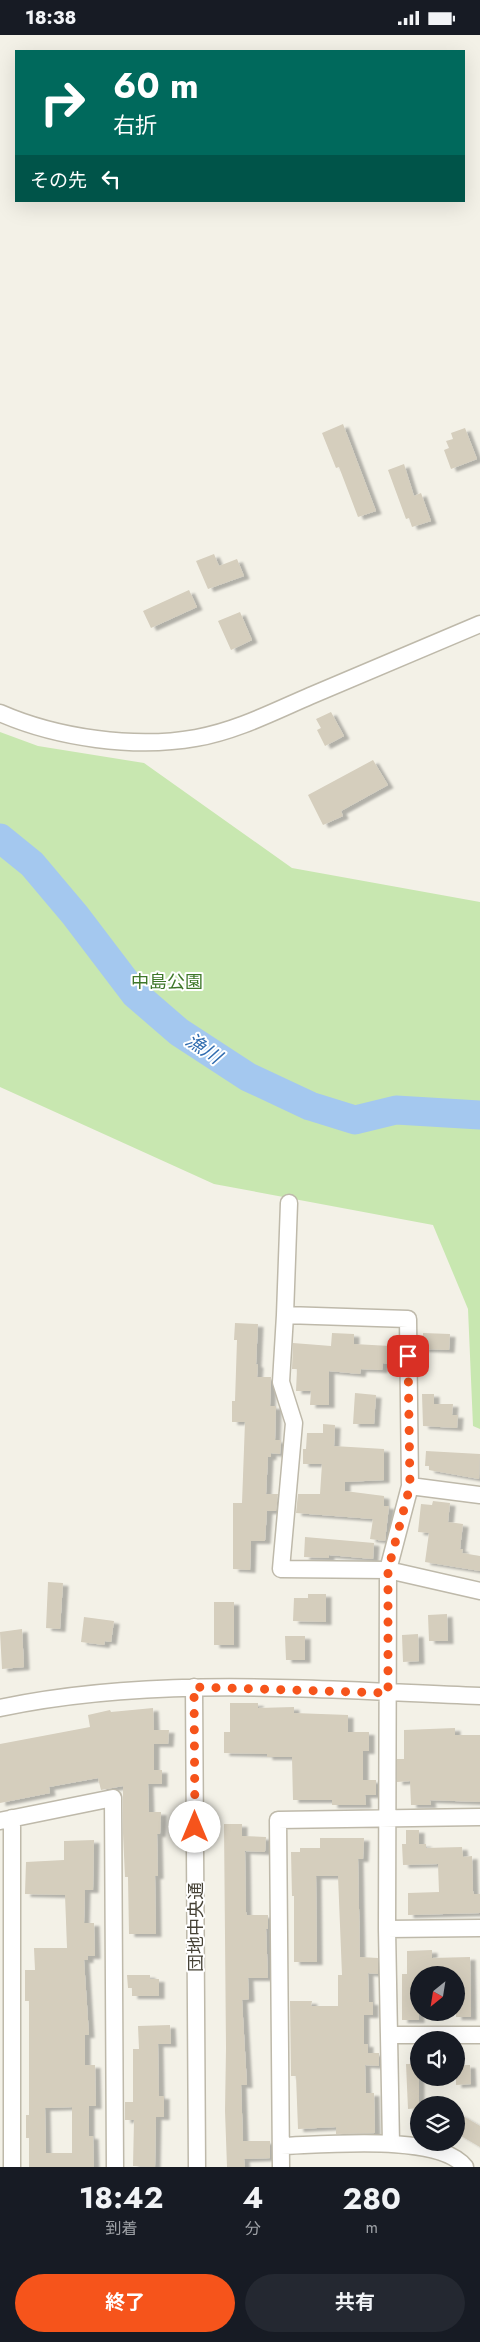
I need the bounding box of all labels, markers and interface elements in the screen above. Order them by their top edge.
text: 18:38 [25,4,76,31]
text: 60 m [113,61,199,111]
icon: right [30,70,95,135]
text: 右折 [113,109,157,141]
icon: left [97,165,125,193]
text: その先 [30,167,87,194]
park label: 中島公園 [131,969,203,995]
water label: 漁川 [180,1027,229,1071]
pin [387,1335,429,1377]
icon: arrive [394,1342,422,1370]
position arrow [168,1800,220,1852]
street label: 団地中央通 [183,1882,209,1972]
north arrow [410,1966,465,2021]
map controls [410,1966,465,2151]
button: sound [410,2031,465,2086]
button: layers [410,2096,465,2151]
text: 18:42 [79,2176,163,2219]
text: 4 [243,2176,263,2219]
text: 280 [343,2177,401,2220]
text: m [366,2216,378,2239]
text: 到着 [105,2217,137,2240]
text: 分 [245,2217,261,2240]
button: 終了 [15,2274,235,2332]
button: 共有 [245,2274,465,2332]

